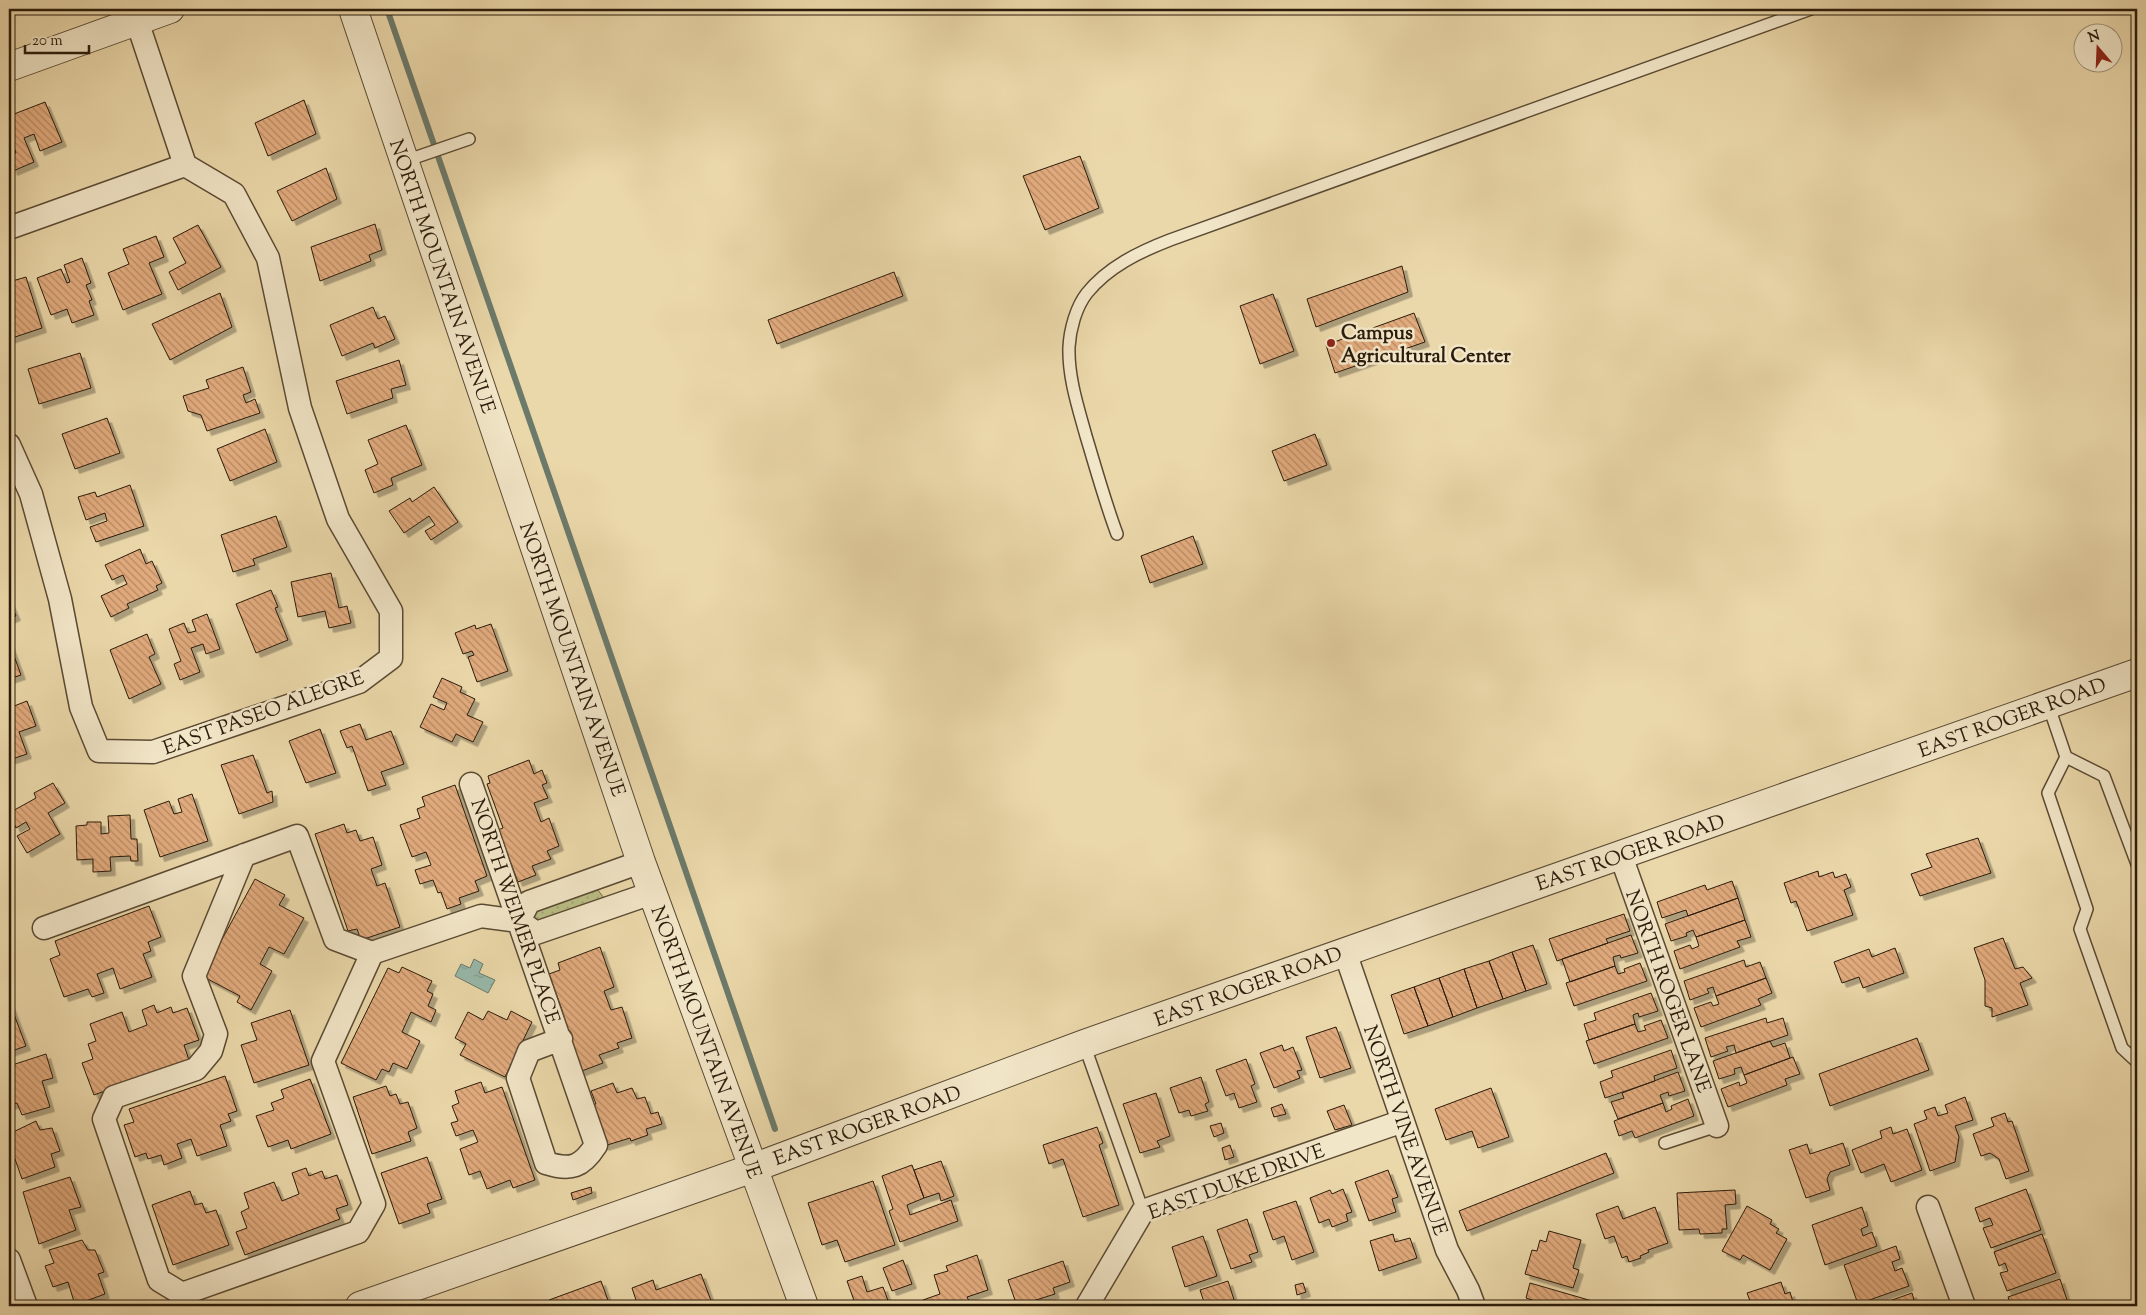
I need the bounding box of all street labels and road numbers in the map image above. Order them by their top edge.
street label: NORTH MOUNTAIN AVENUE [380,136,501,418]
street label: NORTH MOUNTAIN AVENUE [510,519,631,801]
street label: EAST PASEO ALEGRE [159,664,368,764]
street label: EAST ROGER ROAD [1915,672,2111,767]
street label: NORTH WEIMER PLACE [461,795,566,1028]
street label: EAST ROGER ROAD [1532,808,1729,900]
street label: NORTH ROGER LANE [1616,886,1717,1097]
street label: NORTH MOUNTAIN AVENUE [642,902,768,1183]
street label: EAST ROGER ROAD [1151,941,1347,1036]
street label: NORTH VINE AVENUE [1354,1022,1453,1240]
street label: EAST ROGER ROAD [770,1080,966,1175]
street label: EAST DUKE DRIVE [1144,1138,1329,1229]

